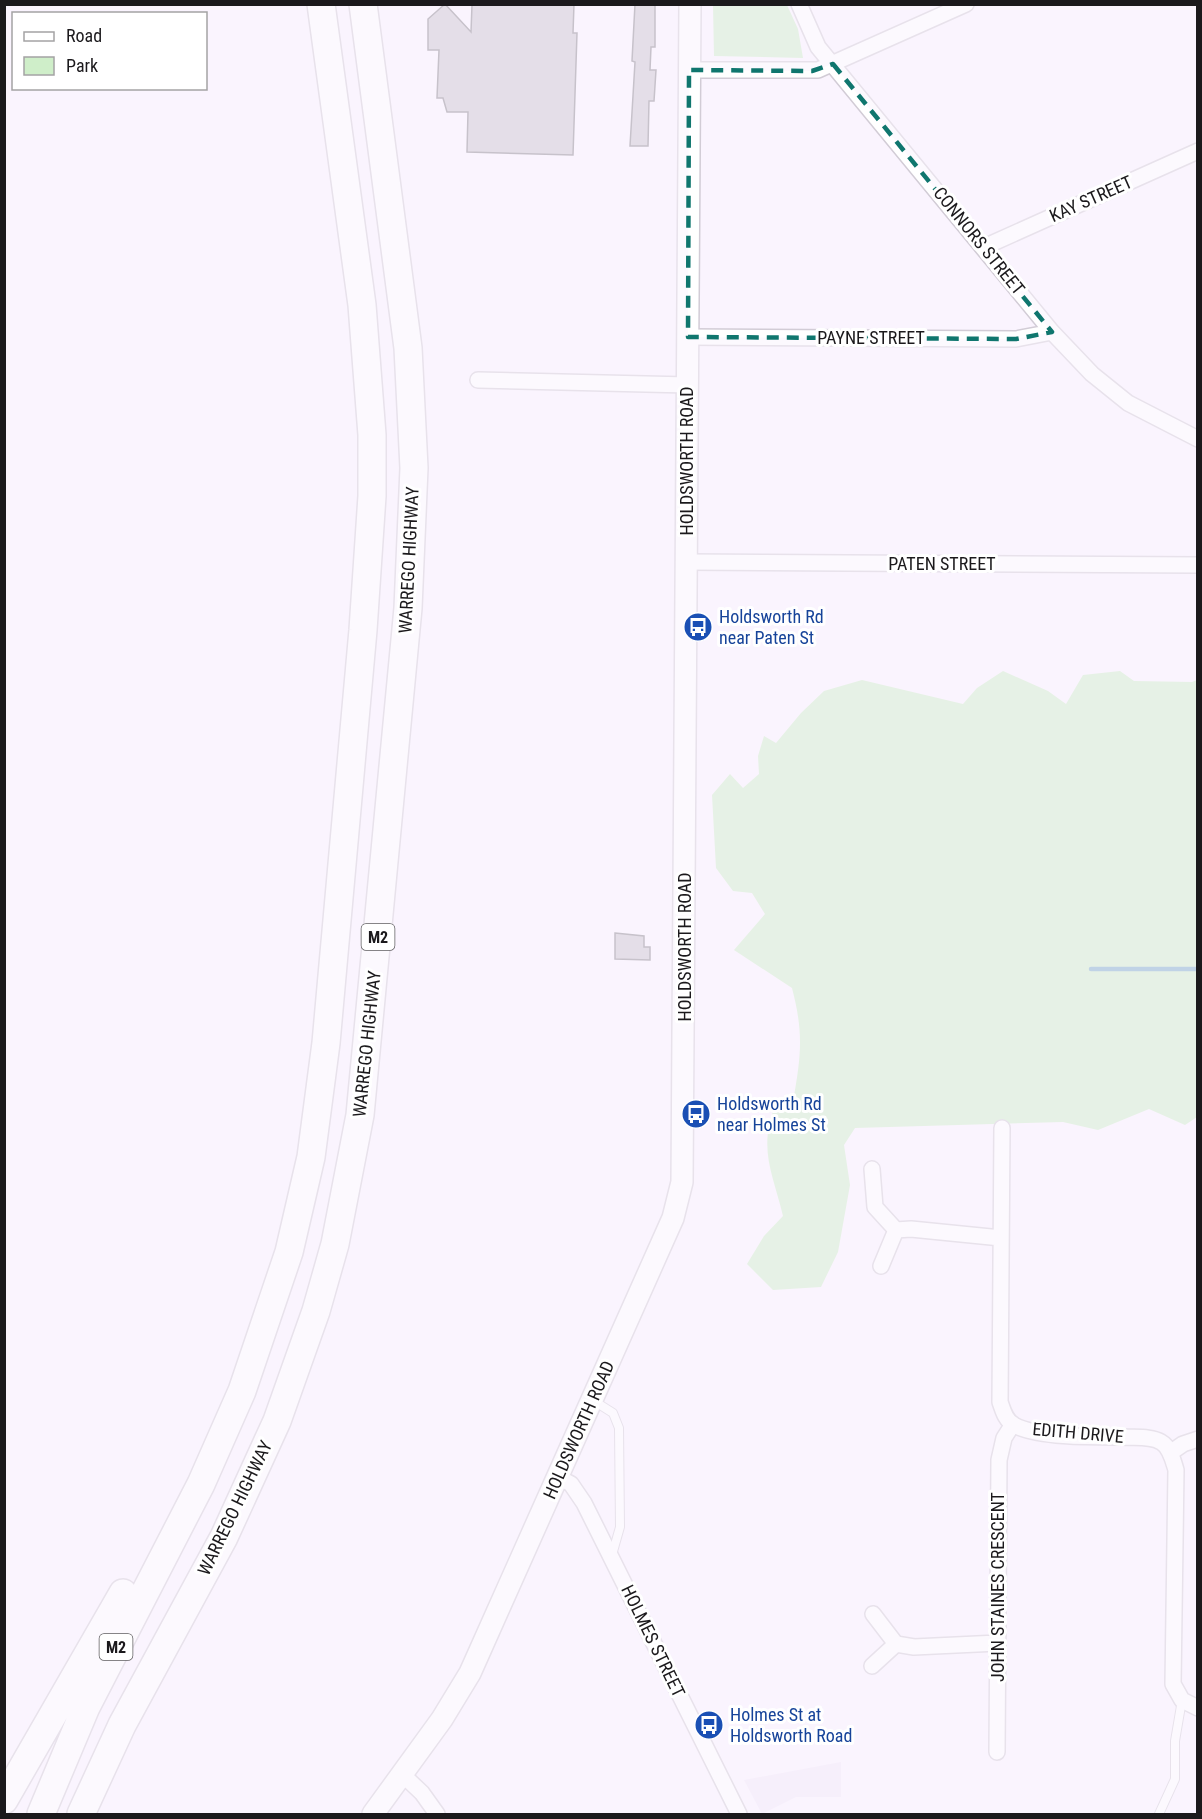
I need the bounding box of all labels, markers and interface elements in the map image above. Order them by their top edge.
legend [12,12,207,90]
text: Road [66,25,102,46]
text: Park [66,55,98,76]
street label: KAY STREET [1046,171,1136,226]
street label: CONNORS STREET [929,182,1029,299]
street label: PAYNE STREET [817,327,925,348]
street label: HOLDSWORTH ROAD [676,386,697,536]
street label: WARREGO HIGHWAY [394,485,423,634]
street label: PATEN STREET [888,553,996,574]
place label: Holdsworth Rd near Paten St [719,606,824,648]
bus stop icon: Holdsworth Rd near Paten St [682,611,714,643]
street label: HOLDSWORTH ROAD [674,872,695,1022]
road number: M2 [362,924,394,950]
street label: WARREGO HIGHWAY [348,969,385,1118]
place label: Holdsworth Rd near Holmes St [717,1093,826,1135]
bus stop icon: Holdsworth Rd near Holmes St [680,1098,712,1130]
street label: HOLDSWORTH ROAD [539,1357,618,1502]
street label: EDITH DRIVE [1032,1418,1125,1447]
street label: WARREGO HIGHWAY [193,1437,276,1579]
street label: JOHN STAINES CRESCENT [987,1492,1008,1682]
street label: HOLMES STREET [617,1581,690,1700]
road number: M2 [100,1634,132,1660]
place label: Holmes St at Holdsworth Road [730,1704,852,1746]
bus stop icon: Holmes St at Holdsworth Road [693,1709,725,1741]

